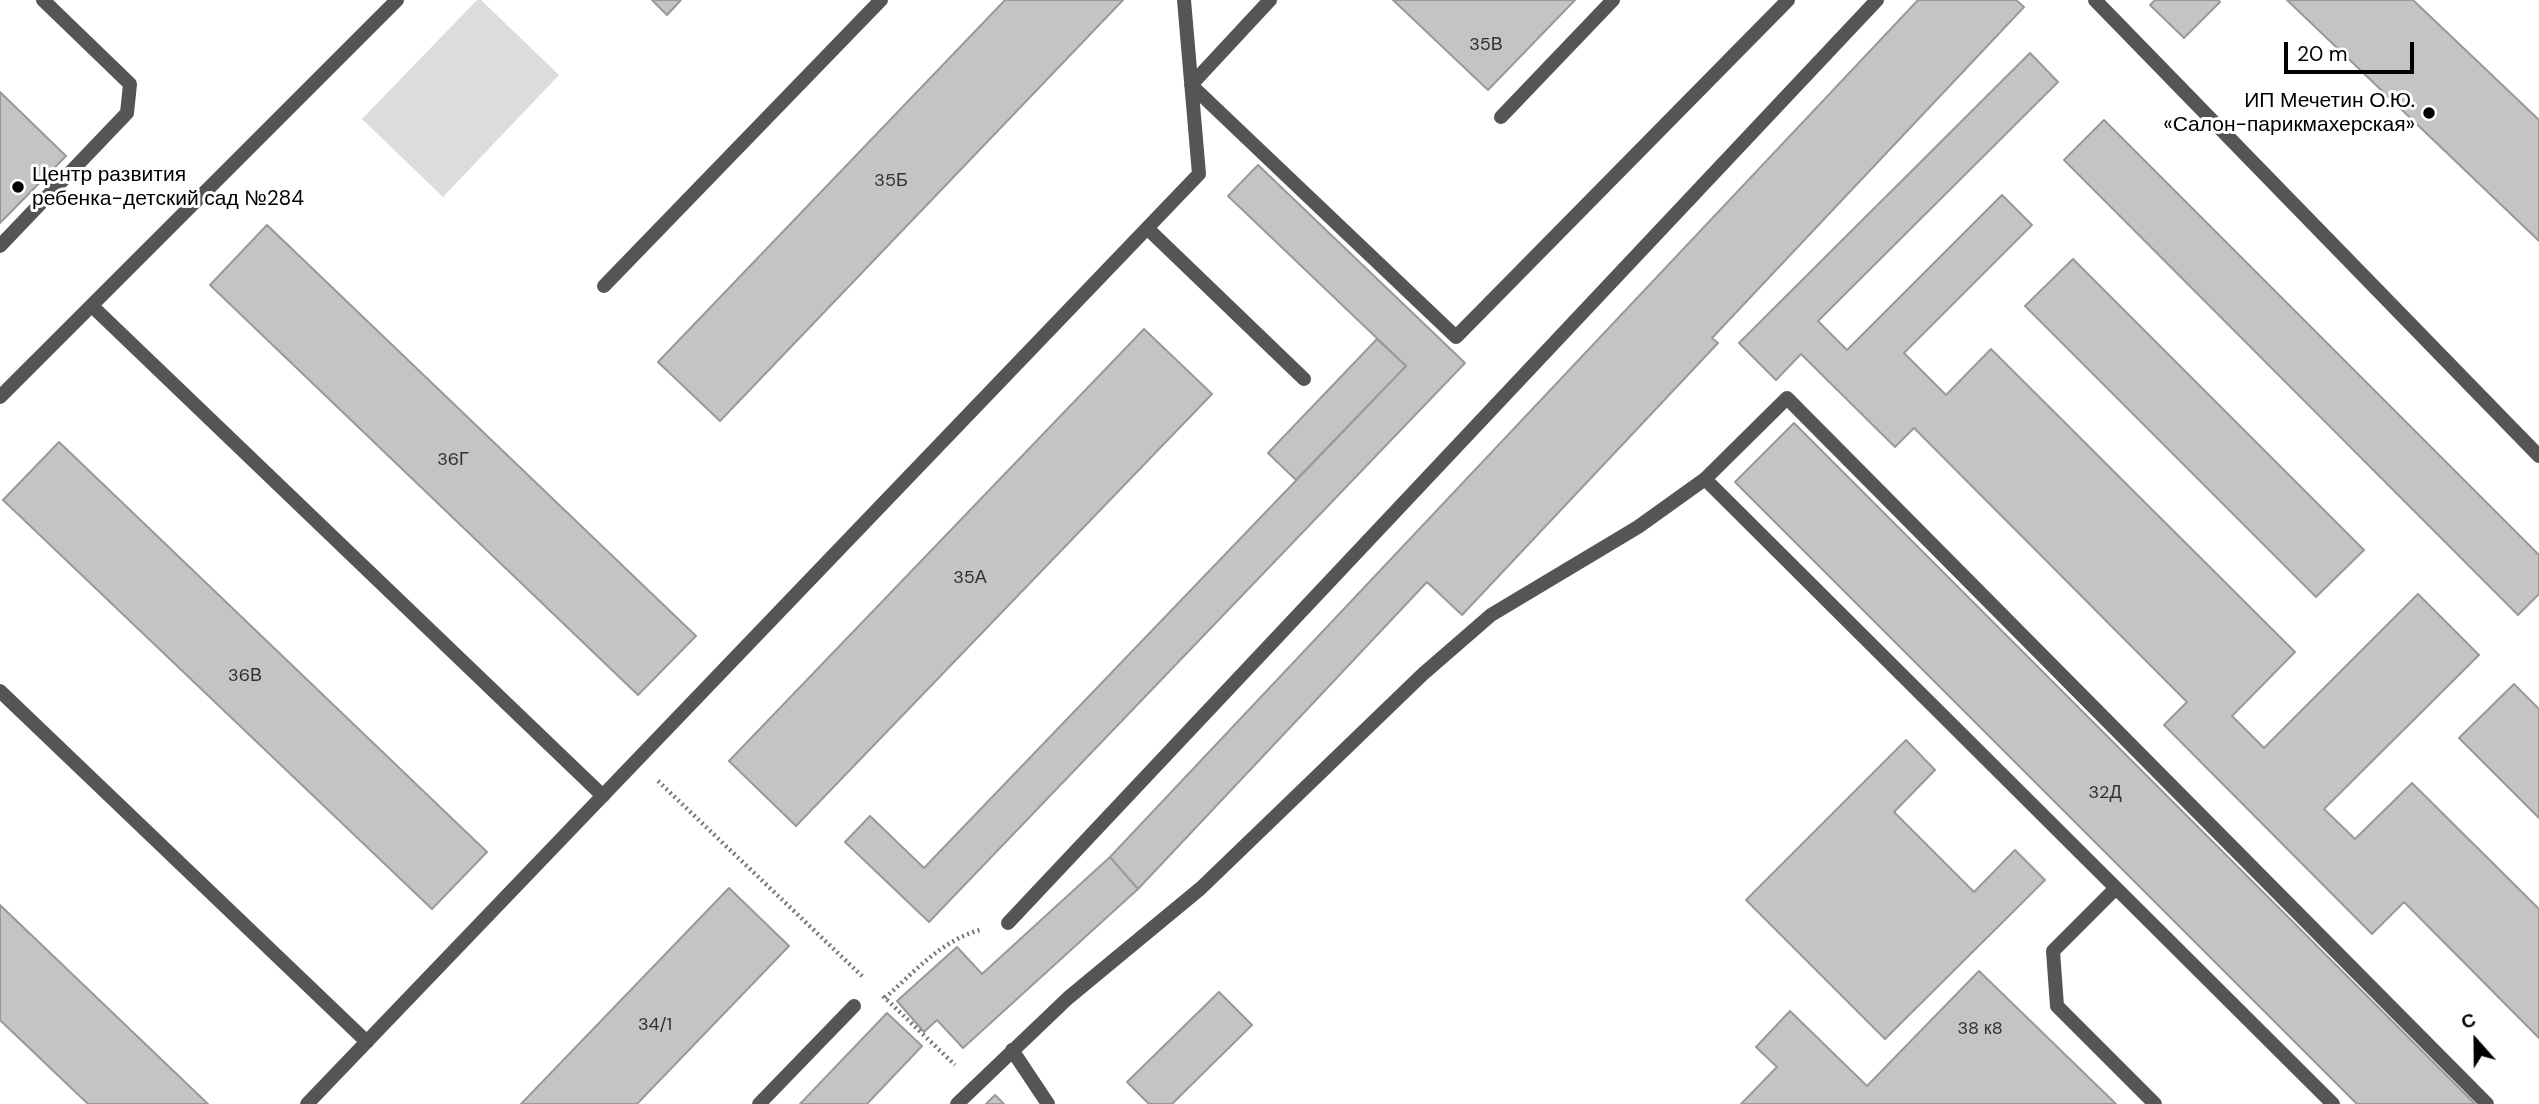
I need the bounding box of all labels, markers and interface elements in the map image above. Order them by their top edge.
scale bar [2287,28,2416,72]
house number: 35В [1469,34,1503,56]
text: 20 m [2297,40,2348,68]
place label: ИП Мечетин О.Ю. «Салон-парикмахерская» [2163,88,2415,138]
marker: ИП Мечетин О.Ю. «Салон-парикмахерская» [2421,105,2437,121]
place label: Центр развития ребенка-детский сад №284 [32,162,304,212]
house number: 35Б [874,170,908,192]
marker: Центр развития ребенка-детский сад №284 [10,179,26,195]
house number: 36Г [437,449,469,471]
house number: 35А [953,567,987,589]
house number: 36В [228,665,262,687]
house number: 32Д [2088,782,2122,804]
north arrow [2441,1006,2511,1076]
text: С [2457,1007,2479,1035]
house number: 34/1 [638,1014,672,1036]
house number: 38 к8 [1957,1018,2003,1040]

